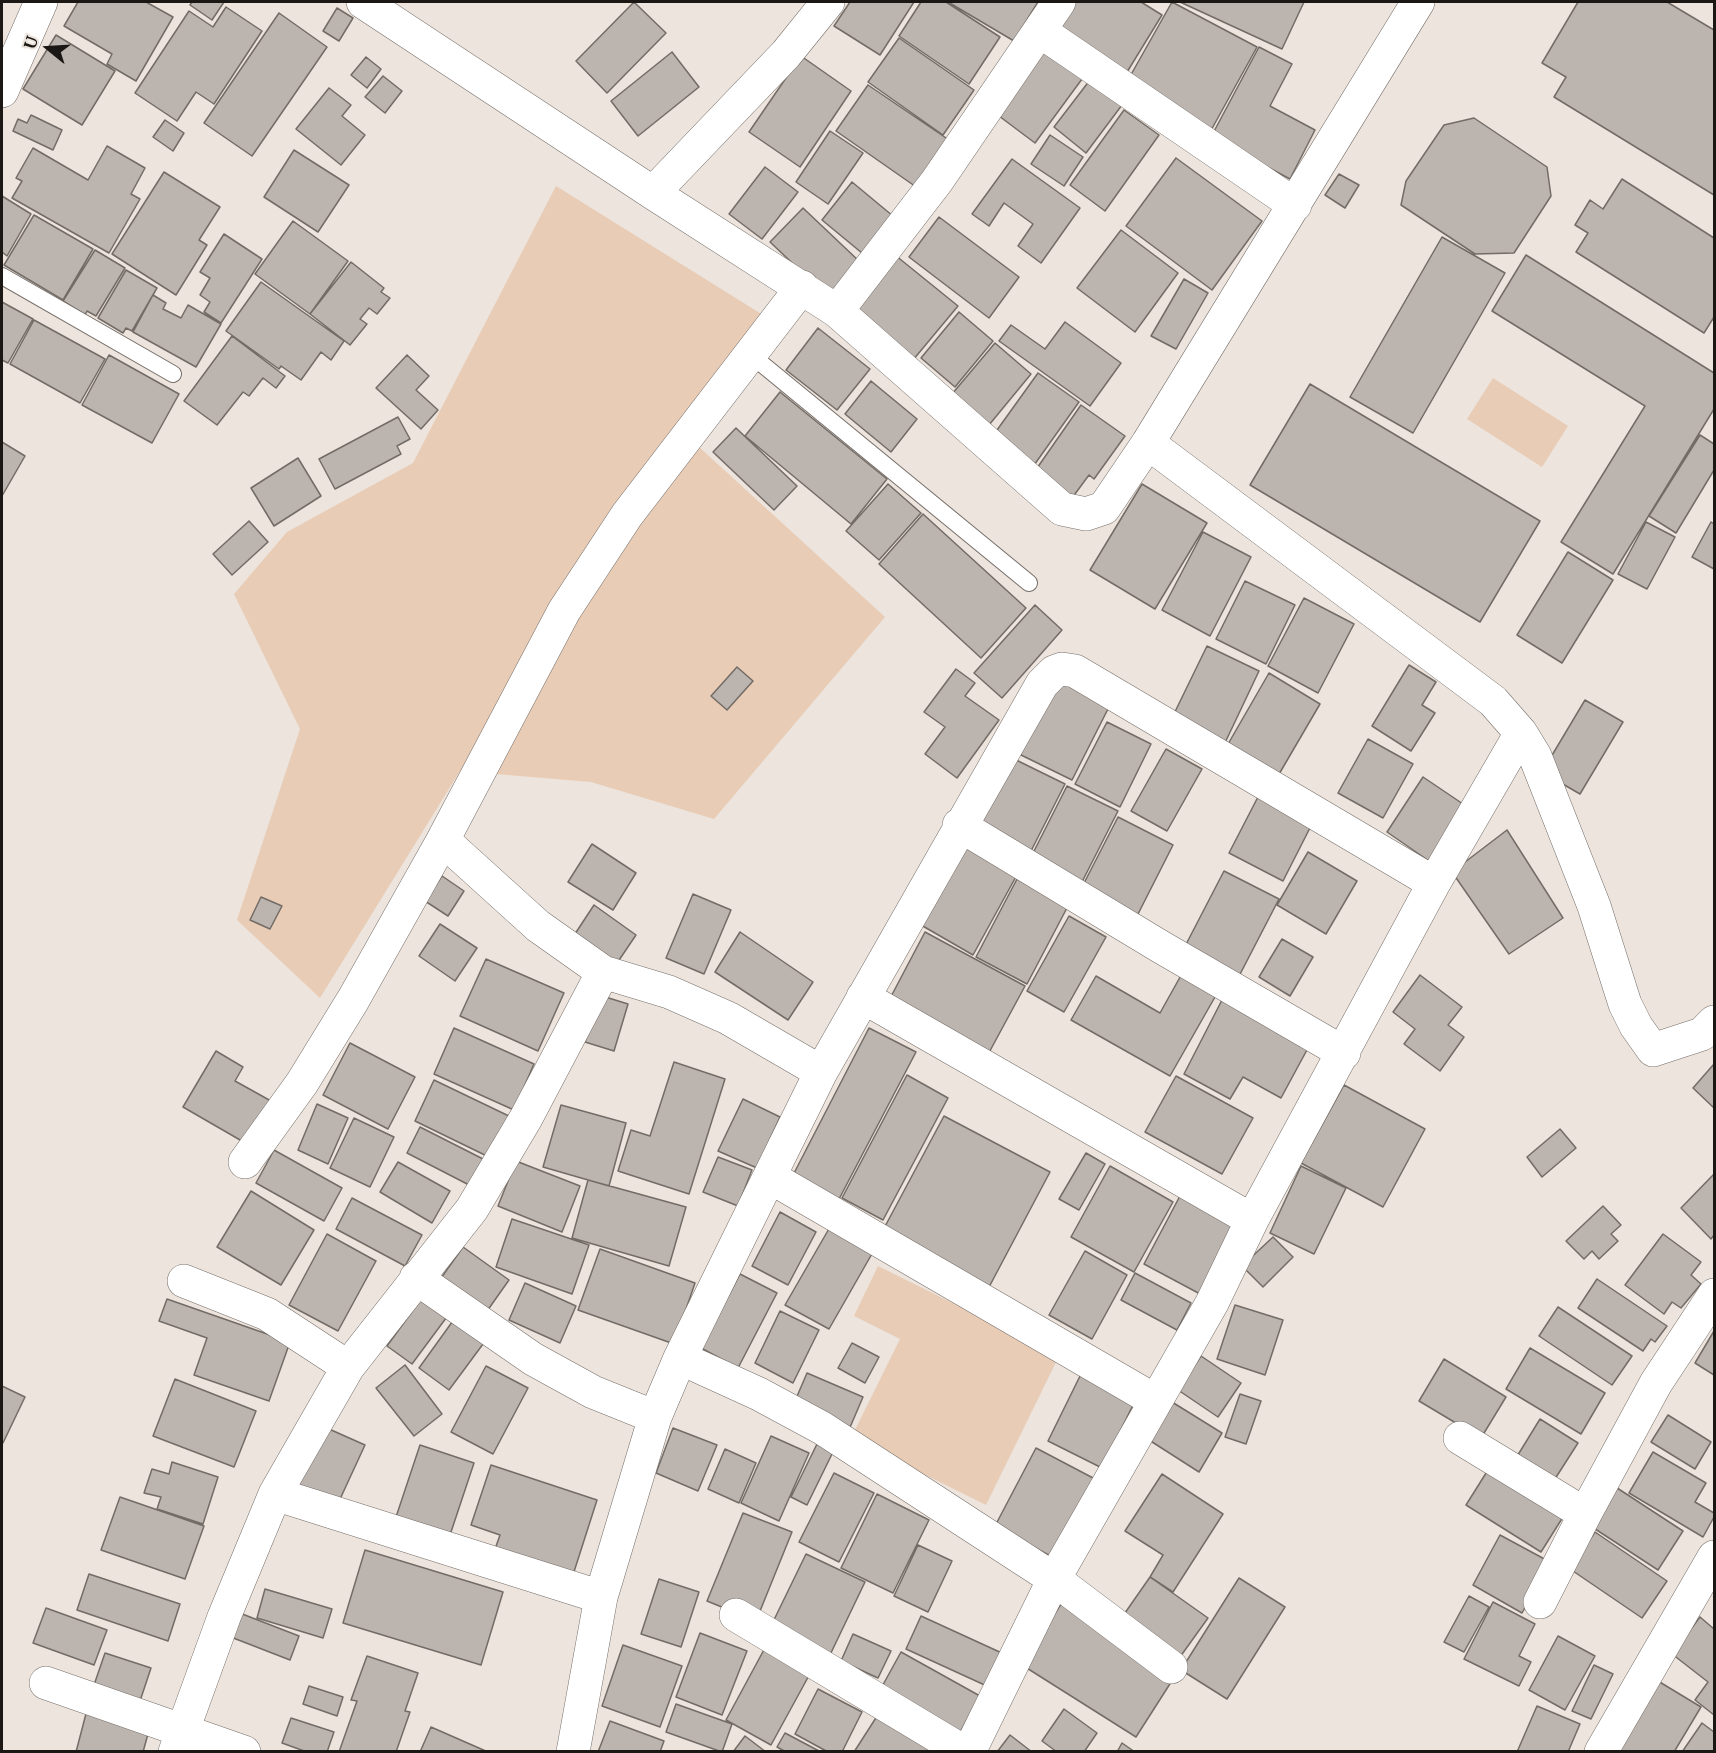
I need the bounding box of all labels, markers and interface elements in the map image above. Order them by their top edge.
north arrow [18,18,78,78]
text: U [20,34,42,51]

